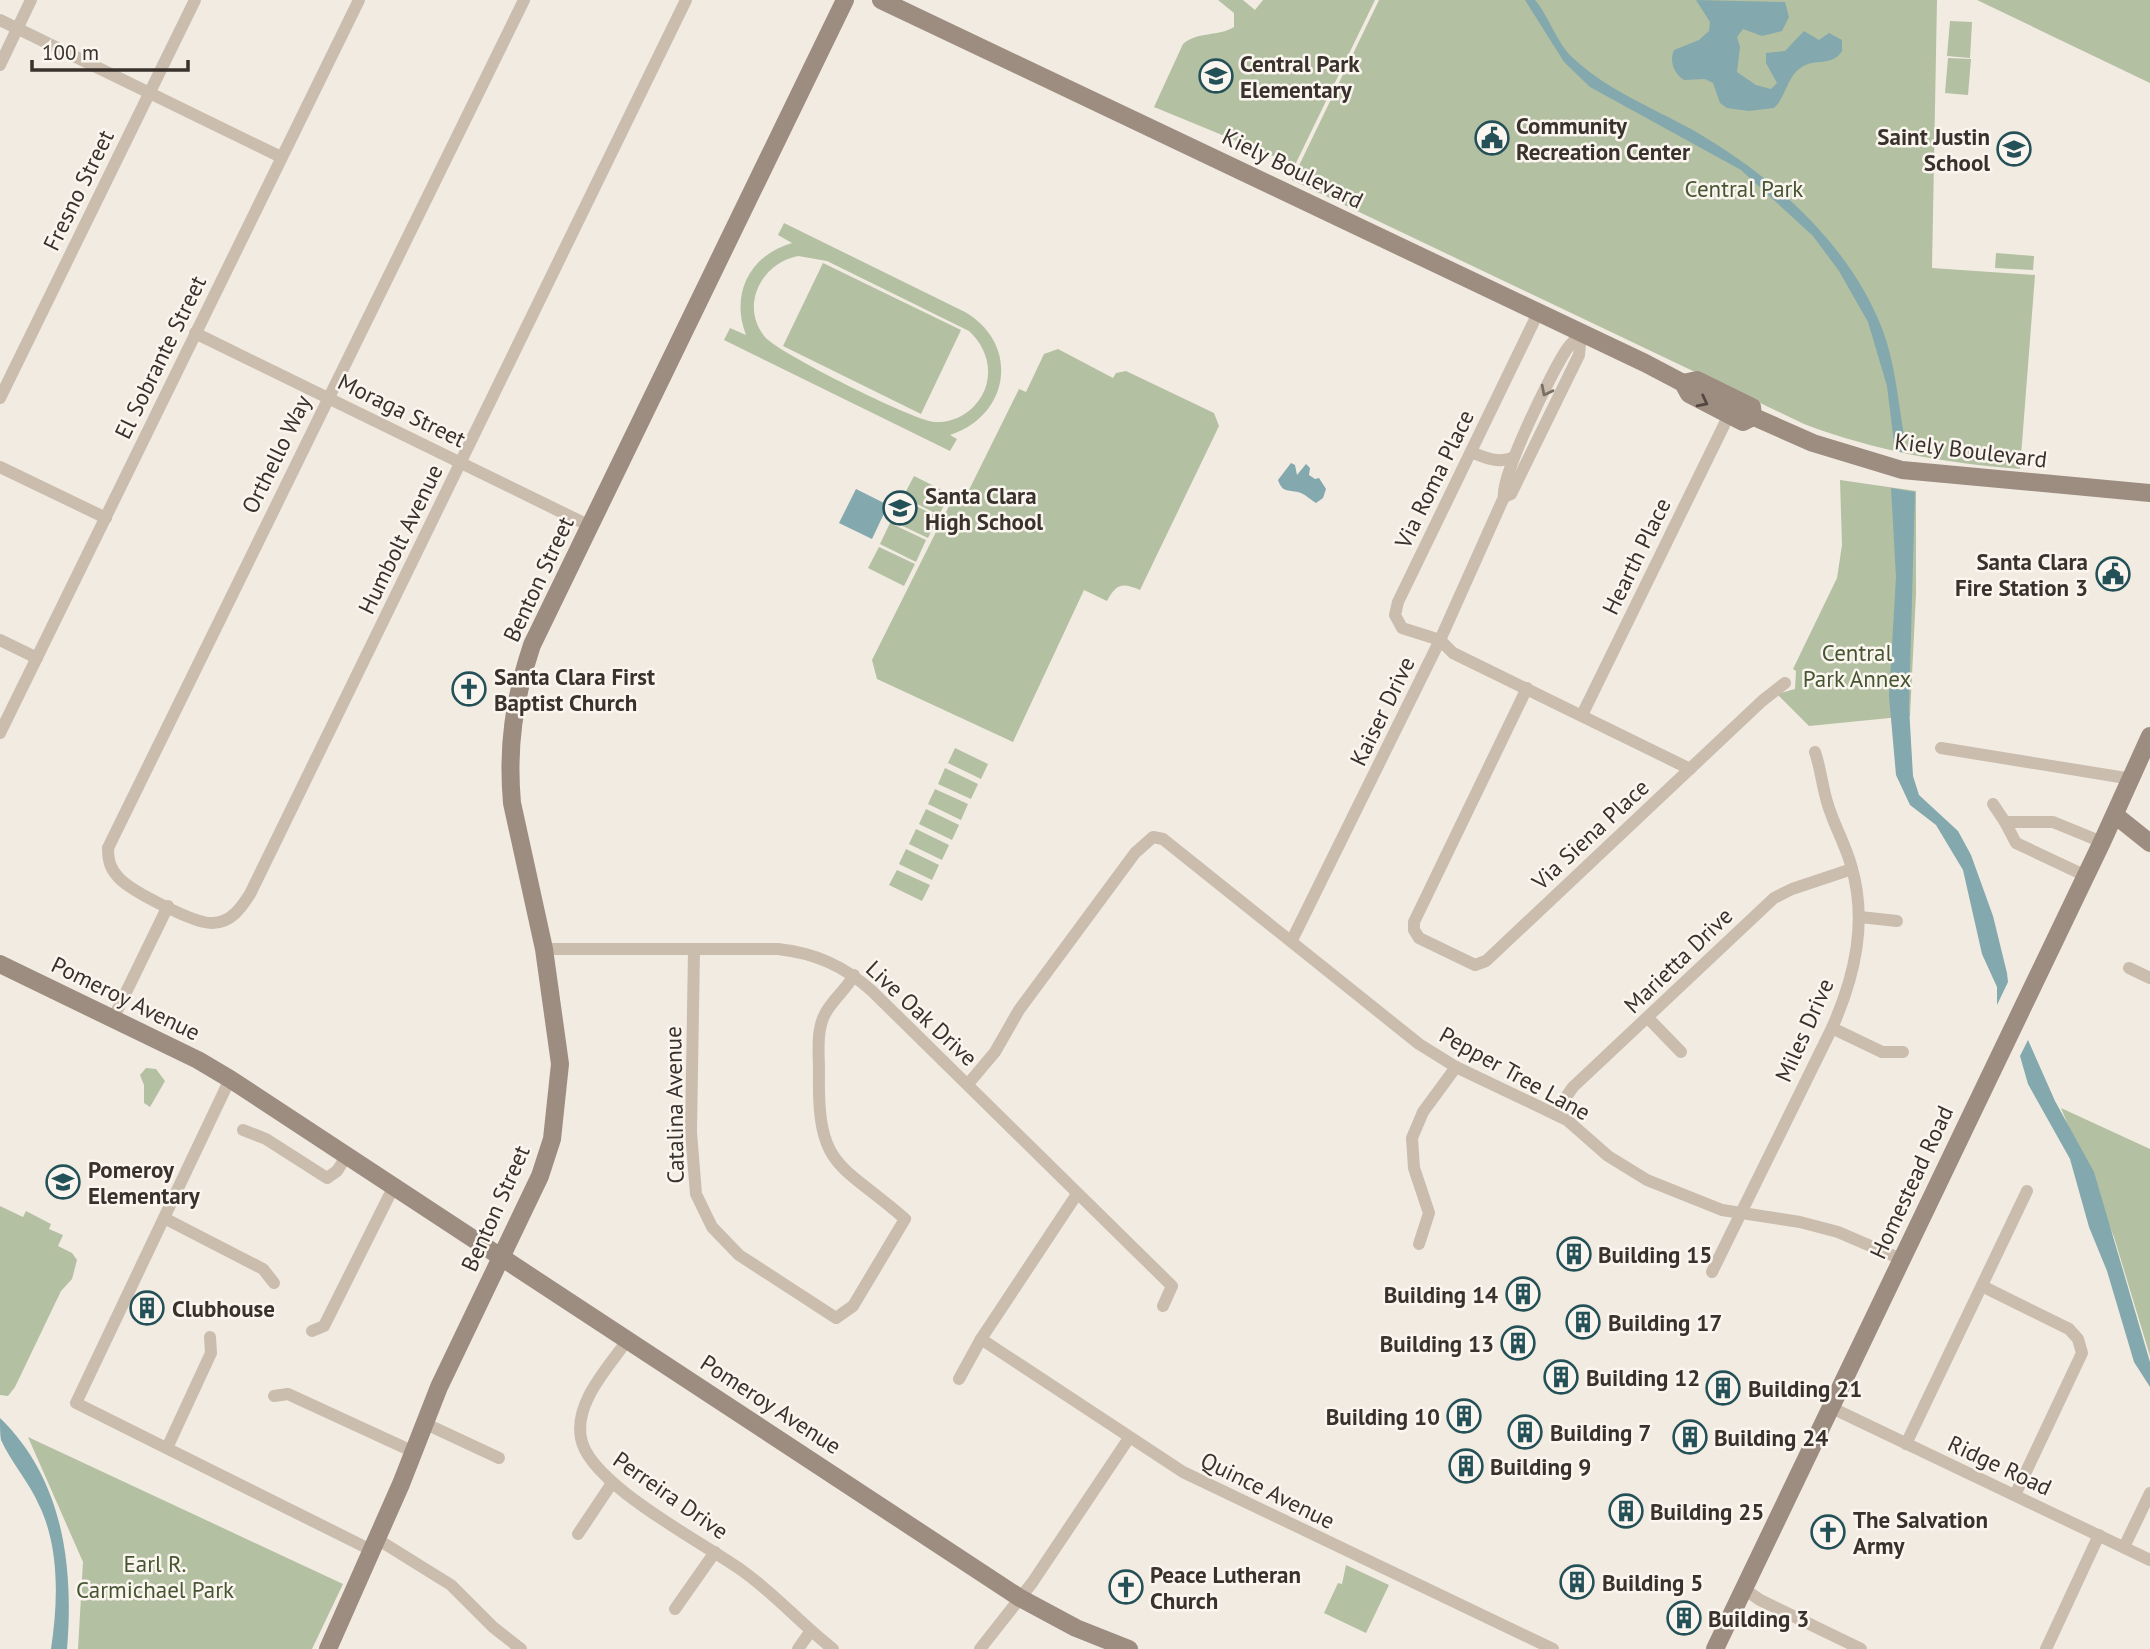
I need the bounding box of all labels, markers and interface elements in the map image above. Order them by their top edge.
scale bar [32,28,187,72]
text: 100 m [42,39,99,66]
place label: Central Park Elementary [1240,49,1360,104]
school or university icon: Central Park Elementary [1197,57,1235,95]
place label: Community Recreation Center [1516,111,1691,166]
public building icon: Community Recreation Center [1473,119,1511,157]
street label: Kiely Boulevard [1218,121,1368,215]
place label: Saint Justin School [1877,122,1990,177]
street label: Fresno Street [36,125,120,255]
school or university icon: Saint Justin School [1995,130,2033,168]
park label: Central Park [1685,174,1803,203]
street label: El Sobrante Street [108,270,212,443]
street label: Moraga Street [333,367,471,453]
one-way arrow [1540,384,1554,396]
street label: Orthello Way [235,390,317,518]
one-way arrow [1696,393,1708,407]
street label: Via Roma Place [1388,405,1480,554]
street label: Kiely Boulevard [1893,426,2049,474]
street label: Humbolt Avenue [351,459,449,619]
place label: Santa Clara High School [925,481,1043,536]
school or university icon: Santa Clara High School [881,489,919,527]
street label: Hearth Place [1595,493,1677,619]
street label: Benton Street [496,512,580,646]
place label: Santa Clara Fire Station 3 [1955,547,2088,602]
public building icon: Santa Clara Fire Station 3 [2094,555,2132,593]
park label: Central Park Annex [1803,638,1911,693]
street label: Kaiser Drive [1343,652,1421,770]
place label: Santa Clara First Baptist Church [494,662,655,717]
church icon: Santa Clara First Baptist Church [450,670,488,708]
street label: Via Siena Place [1525,772,1655,896]
street label: Marietta Drive [1618,901,1738,1019]
street label: Pomeroy Avenue [47,950,205,1046]
street label: Live Oak Drive [860,954,984,1072]
street label: Miles Drive [1768,974,1840,1086]
street label: Pepper Tree Lane [1434,1020,1596,1126]
street label: Catalina Avenue [658,1026,690,1184]
street label: Homestead Road [1863,1101,1959,1263]
street label: Benton Street [454,1140,536,1276]
place label: Pomeroy Elementary [88,1155,201,1210]
school or university icon: Pomeroy Elementary [44,1163,82,1201]
building icon: Building 15 [1555,1235,1593,1273]
place label: Building 15 [1598,1240,1712,1269]
building icon: Building 14 [1504,1275,1542,1313]
place label: Building 14 [1384,1280,1498,1309]
building icon: Clubhouse [128,1289,166,1327]
place label: Clubhouse [172,1294,275,1323]
building icon: Building 17 [1564,1303,1602,1341]
place label: Building 17 [1608,1308,1722,1337]
building icon: Building 13 [1499,1324,1537,1362]
place label: Building 13 [1380,1329,1494,1358]
street label: Pomeroy Avenue [695,1348,847,1460]
building icon: Building 12 [1542,1358,1580,1396]
place label: Building 12 [1586,1363,1700,1392]
building icon: Building 21 [1704,1369,1742,1407]
place label: Building 21 [1748,1374,1862,1403]
building icon: Building 10 [1445,1397,1483,1435]
place label: Building 10 [1326,1402,1440,1431]
building icon: Building 7 [1506,1413,1544,1451]
place label: Building 7 [1550,1418,1651,1447]
building icon: Building 24 [1671,1418,1709,1456]
place label: Building 24 [1714,1423,1828,1452]
street label: Ridge Road [1944,1428,2056,1502]
street label: Perreira Drive [608,1445,734,1545]
street label: Quince Avenue [1196,1445,1340,1535]
building icon: Building 9 [1447,1447,1485,1485]
place label: Building 9 [1490,1452,1591,1481]
building icon: Building 25 [1607,1492,1645,1530]
place label: Building 25 [1650,1497,1764,1526]
place label: The Salvation Army [1853,1505,1988,1560]
church icon: The Salvation Army [1809,1513,1847,1551]
park label: Earl R. Carmichael Park [76,1549,234,1604]
place label: Peace Lutheran Church [1150,1560,1301,1615]
building icon: Building 5 [1558,1563,1596,1601]
church icon: Peace Lutheran Church [1107,1568,1145,1606]
place label: Building 5 [1602,1568,1703,1597]
building icon: Building 3 [1665,1599,1703,1637]
place label: Building 3 [1708,1604,1809,1633]

